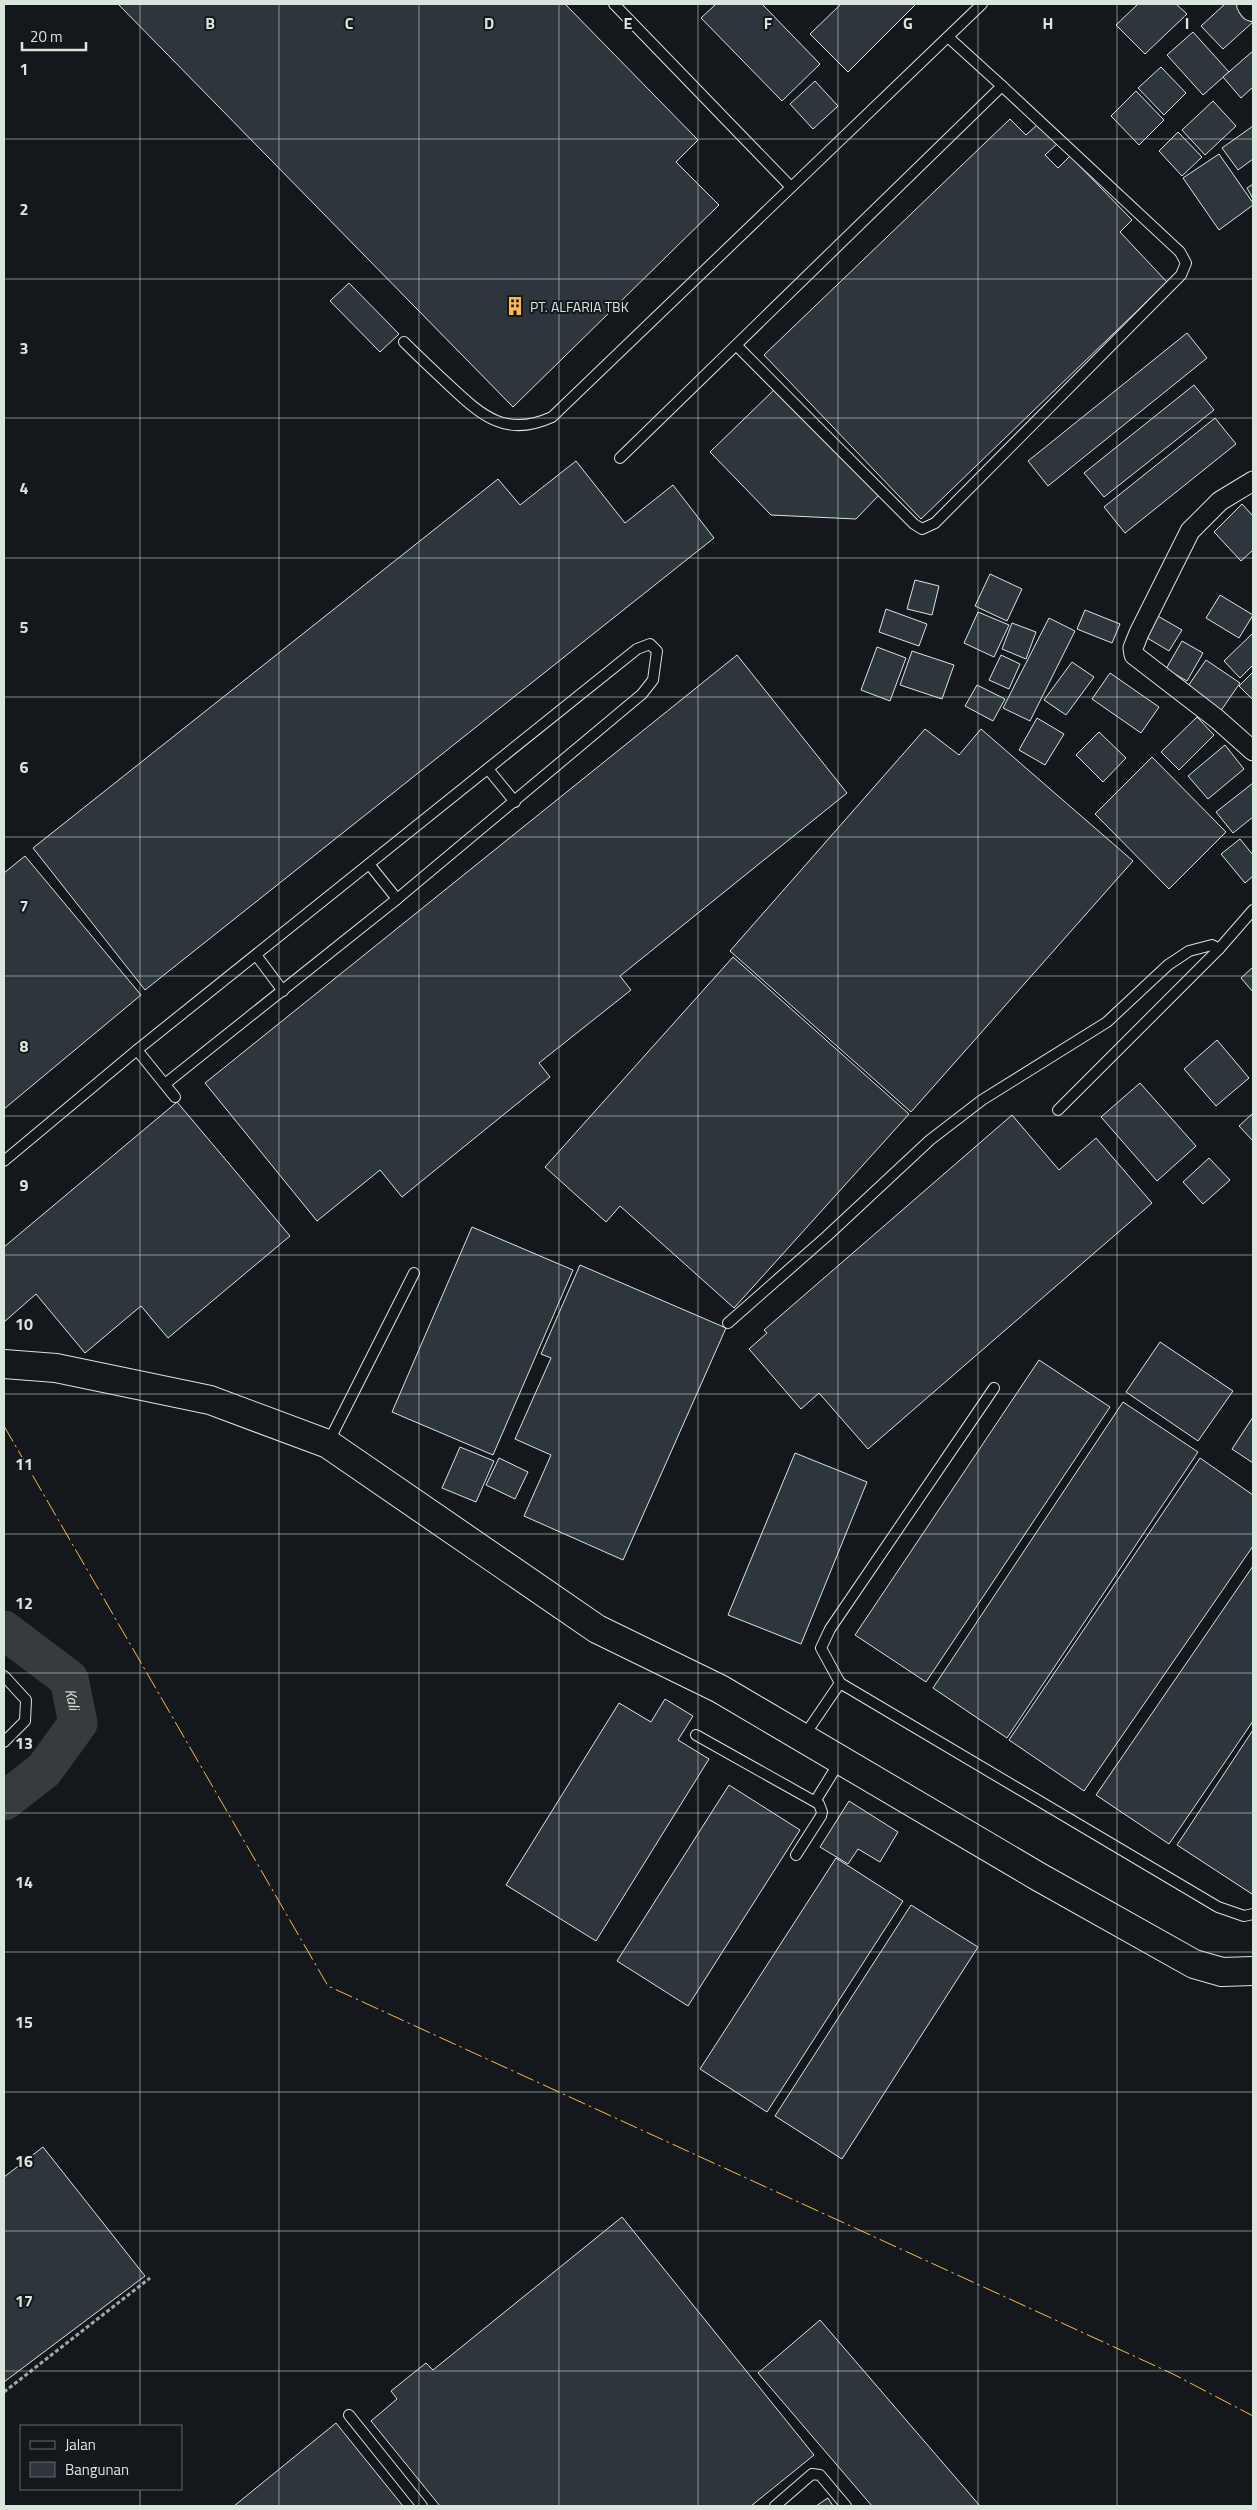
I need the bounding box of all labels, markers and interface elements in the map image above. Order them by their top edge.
text: B [205,11,215,35]
text: C [345,11,354,35]
text: D [484,11,494,35]
text: E [624,11,633,35]
text: F [764,11,773,35]
text: G [903,11,913,35]
text: H [1043,11,1053,35]
text: I [1185,11,1189,35]
scale bar [22,20,86,52]
text: 20 m [30,25,63,48]
text: 1 [20,57,28,81]
text: 2 [20,197,28,221]
building icon: PT. ALFARIA TBK [504,295,526,317]
place label: PT. ALFARIA TBK [530,296,629,317]
text: 3 [20,336,28,360]
text: 4 [20,476,29,500]
text: 5 [20,615,29,639]
text: 6 [20,755,29,779]
text: 7 [20,894,28,918]
text: 8 [20,1034,29,1058]
text: 9 [20,1173,29,1197]
text: 10 [15,1312,33,1336]
text: 11 [15,1452,33,1476]
text: 12 [15,1591,33,1615]
water label: Kali [60,1686,87,1714]
text: 13 [15,1731,33,1755]
text: 14 [15,1870,33,1894]
text: 15 [15,2010,33,2034]
text: 16 [15,2149,33,2173]
text: 17 [15,2289,33,2313]
legend [20,2425,182,2490]
text: Jalan [65,2433,96,2456]
text: Bangunan [65,2458,129,2481]

